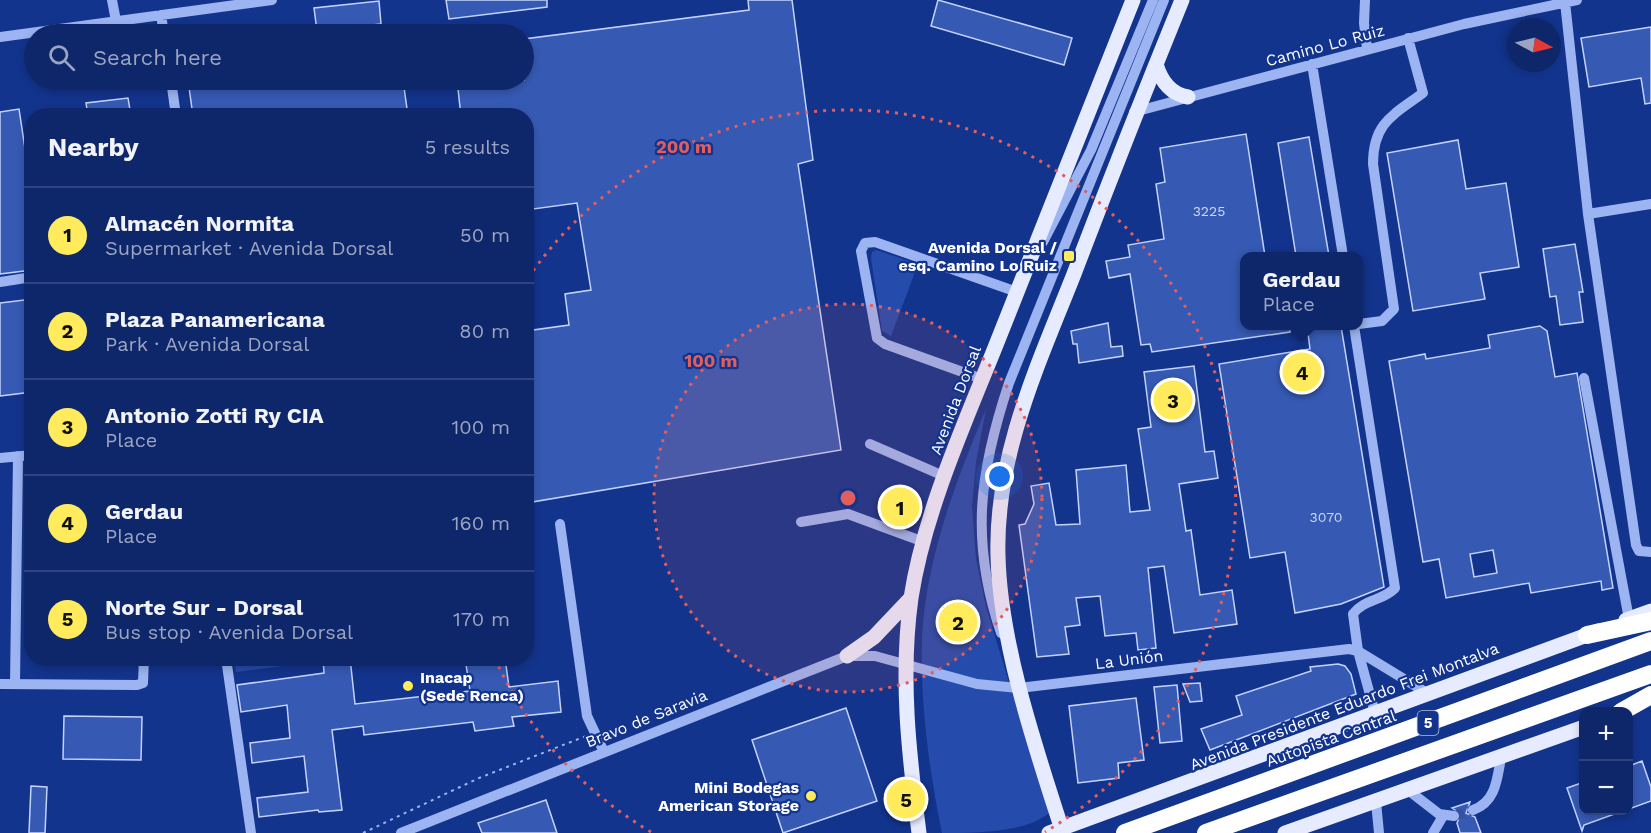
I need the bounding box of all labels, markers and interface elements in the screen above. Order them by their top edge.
north arrow [1507,18,1561,72]
street label: Camino Lo Ruiz [1264,21,1387,70]
search box [24,24,534,90]
icon: search [45,41,78,74]
text: Search here [93,45,222,70]
text: Nearby [48,132,139,162]
text: 5 results [425,135,510,159]
text: 200 m [656,136,712,157]
house number: 3225 [1193,203,1225,219]
text: Almacén Normita [105,211,294,236]
text: 1 [63,223,72,247]
text: 50 m [460,223,510,247]
text: Supermarket · Avenida Dorsal [105,236,393,260]
place label: Avenida Dorsal / esq. Camino Lo Ruiz [899,238,1058,275]
marker: Avenida Dorsal / esq. Camino Lo Ruiz [1062,249,1076,263]
popup [1240,252,1363,330]
text: Gerdau [1262,267,1341,292]
text: Place [1262,292,1315,316]
text: Plaza Panamericana [105,307,325,332]
text: 2 [62,319,73,343]
text: 80 m [459,319,510,343]
text: Park · Avenida Dorsal [105,332,309,356]
street label: Avenida Dorsal [926,343,985,458]
text: 100 m [684,350,738,371]
pin: 4 [1282,350,1322,394]
pin: 3 [1154,378,1192,422]
text: Antonio Zotti Ry CIA [105,403,324,428]
text: 3 [62,415,73,439]
text: 100 m [451,415,510,439]
text: Place [105,428,157,452]
your location [985,462,1014,491]
pin: 1 [880,484,920,530]
centre of rings [838,488,858,508]
text: Gerdau [105,499,183,524]
house number: 3070 [1310,509,1342,525]
text: 4 [61,511,74,535]
text: 160 m [452,511,510,535]
text: Place [105,524,157,548]
text: Norte Sur - Dorsal [105,595,303,620]
pin: 2 [938,600,978,644]
text: 5 [62,607,73,631]
text: 170 m [453,607,510,631]
text: Bus stop · Avenida Dorsal [105,620,353,644]
street label: Avenida Presidente Eduardo Frei Montalva [1187,639,1501,774]
street label: La Unión [1094,646,1164,673]
place label: Inacap (Sede Renca) [420,668,524,705]
marker: Inacap (Sede Renca) [401,679,415,693]
street label: Bravo de Saravia [583,685,710,752]
street label: Autopista Central [1263,706,1399,771]
map controls [1579,707,1633,815]
button: + [1579,707,1633,761]
road number: 5 [1418,711,1438,735]
button: − [1579,761,1633,815]
pin: 5 [886,776,926,822]
place label: Mini Bodegas American Storage [658,778,799,815]
marker: Mini Bodegas American Storage [804,789,818,803]

